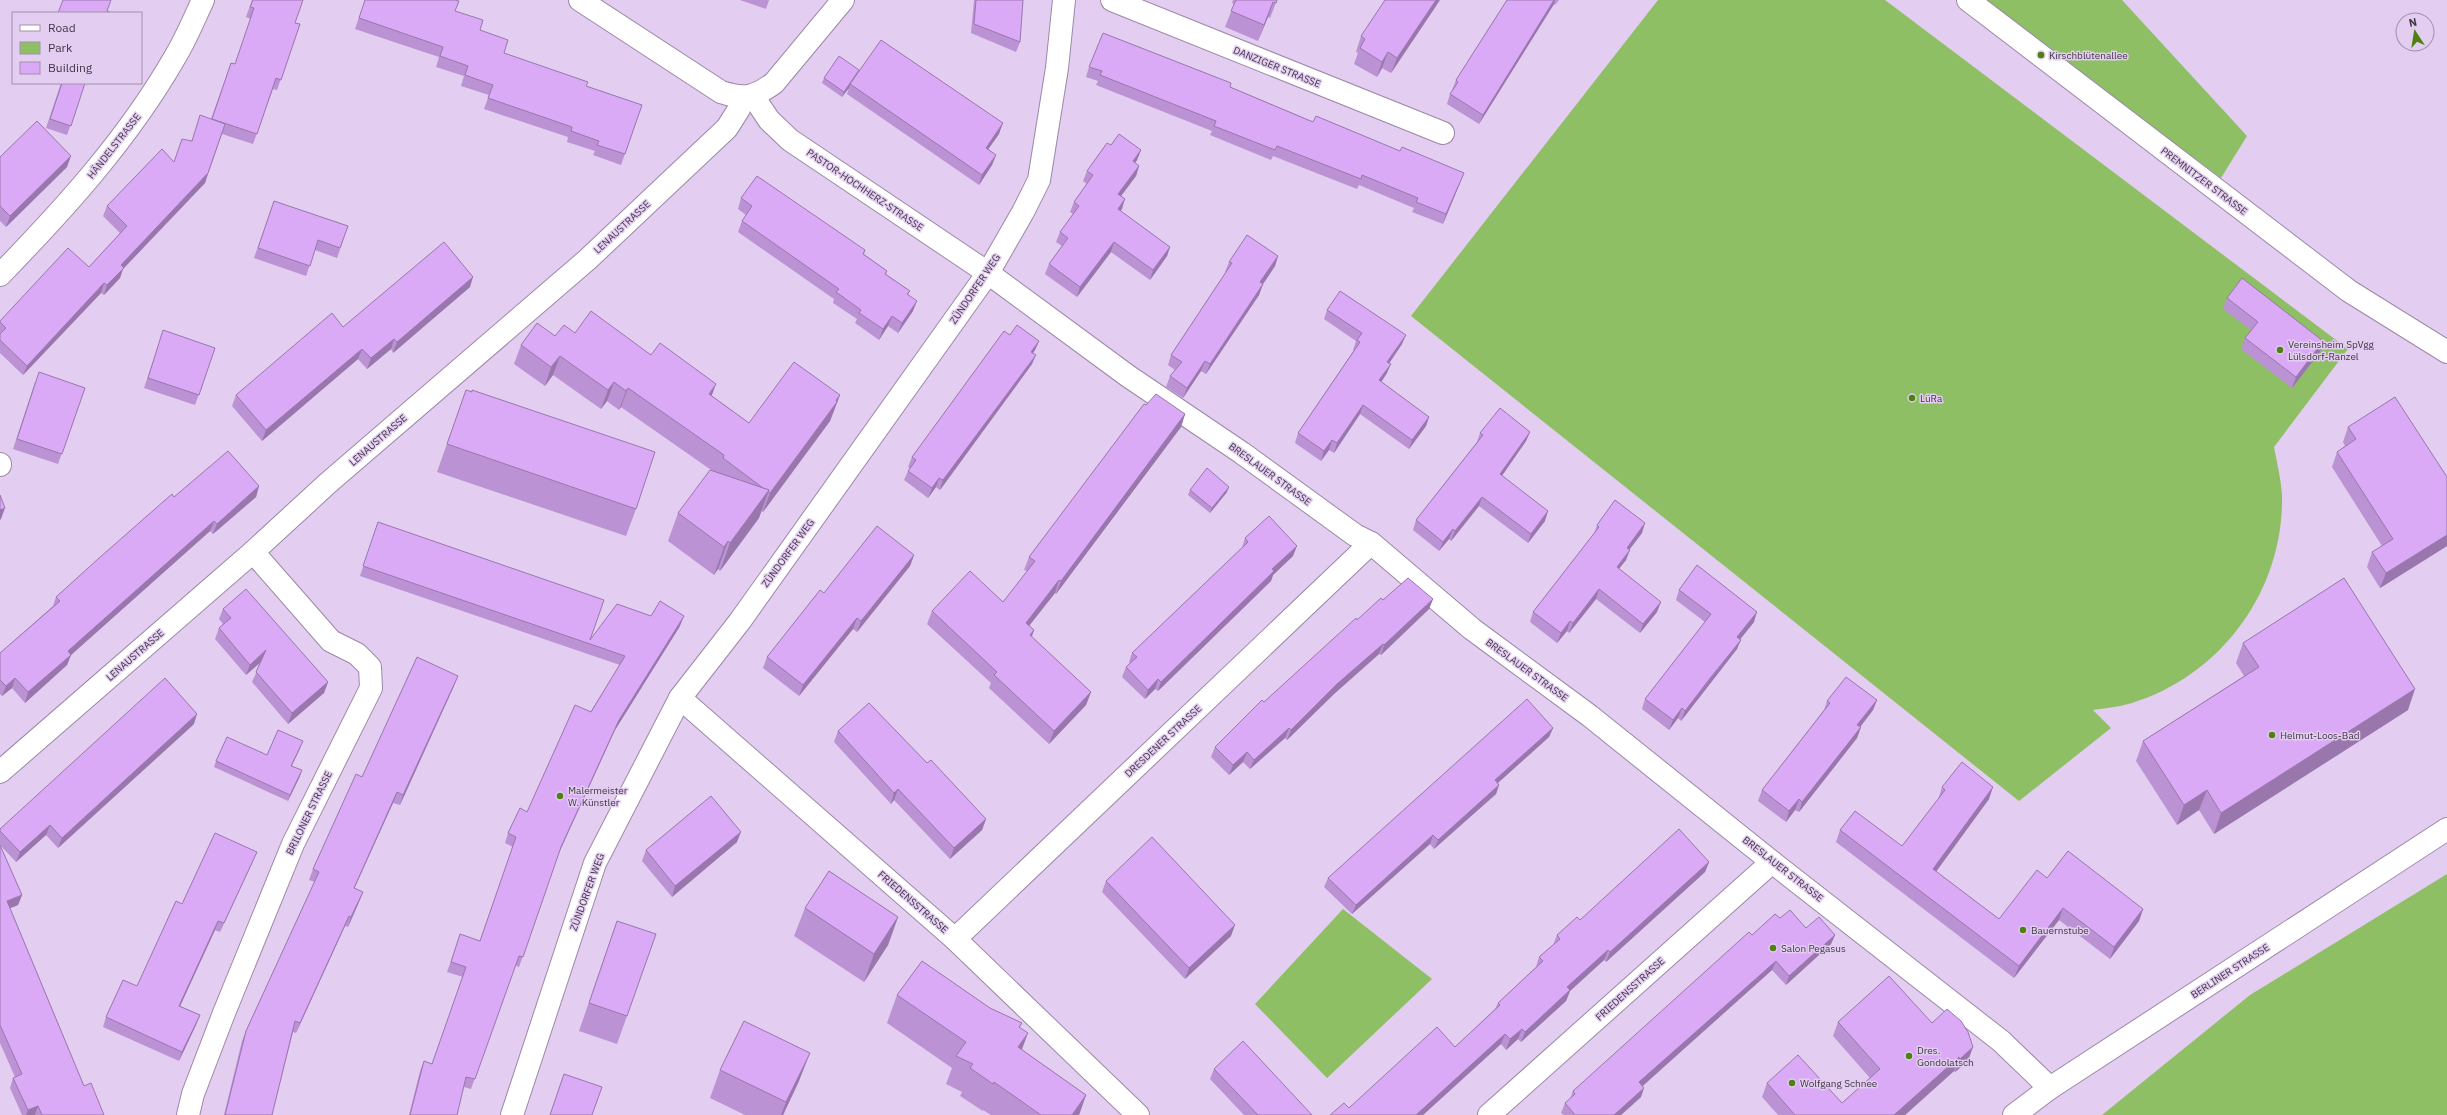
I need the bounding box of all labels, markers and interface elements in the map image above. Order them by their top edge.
legend [12,12,142,84]
north arrow [2395,12,2435,52]
text: N [2408,15,2418,30]
text: Road [48,20,76,35]
text: Park [48,40,73,55]
street label: DANZIGER STRASSE [1231,44,1323,91]
place label: Kirschblütenallee [2049,49,2128,62]
marker: Kirschblütenallee [2036,50,2046,60]
text: Building [48,60,93,75]
street label: HÄNDELSTRASSE [84,110,144,181]
street label: PREMNITZER STRASSE [2158,144,2250,218]
street label: PASTOR-HOCHHERZ-STRASSE [804,146,926,234]
street label: LENAUSTRASSE [591,197,653,256]
street label: ZÜNDORFER WEG [947,251,1003,327]
place label: Vereinsheim SpVgg Lülsdorf-Ranzel [2288,338,2375,363]
marker: Vereinsheim SpVgg Lülsdorf-Ranzel [2275,345,2285,355]
place label: LüRa [1920,392,1943,405]
marker: LüRa [1907,393,1917,403]
street label: LENAUSTRASSE [346,411,410,469]
street label: BRESLAUER STRASSE [1226,440,1314,508]
street label: ZÜNDORFER WEG [759,516,817,590]
street label: LENAUSTRASSE [103,626,167,684]
street label: BRESLAUER STRASSE [1483,636,1571,704]
street label: DRESDENER STRASSE [1122,702,1204,780]
place label: Helmut-Loos-Bad [2280,729,2360,742]
marker: Helmut-Loos-Bad [2267,730,2277,740]
street label: BRILONER STRASSE [283,769,335,857]
place label: Malermeister W. Künstler [568,784,628,809]
marker: Malermeister W. Künstler [555,791,565,801]
street label: BRESLAUER STRASSE [1740,833,1826,905]
street label: ZÜNDORFER WEG [567,851,607,933]
street label: FRIEDENSSTRASSE [875,868,951,936]
place label: Bauernstube [2031,924,2089,937]
marker: Bauernstube [2018,925,2028,935]
street label: BERLINER STRASSE [2188,941,2272,1001]
place label: Salon Pegasus [1781,942,1846,955]
marker: Salon Pegasus [1768,943,1778,953]
street label: FRIEDENSSTRASSE [1593,954,1667,1024]
place label: Dres. Gondolatsch [1917,1044,1974,1069]
marker: Dres. Gondolatsch [1904,1051,1914,1061]
place label: Wolfgang Schnee [1800,1077,1878,1090]
marker: Wolfgang Schnee [1787,1078,1797,1088]

